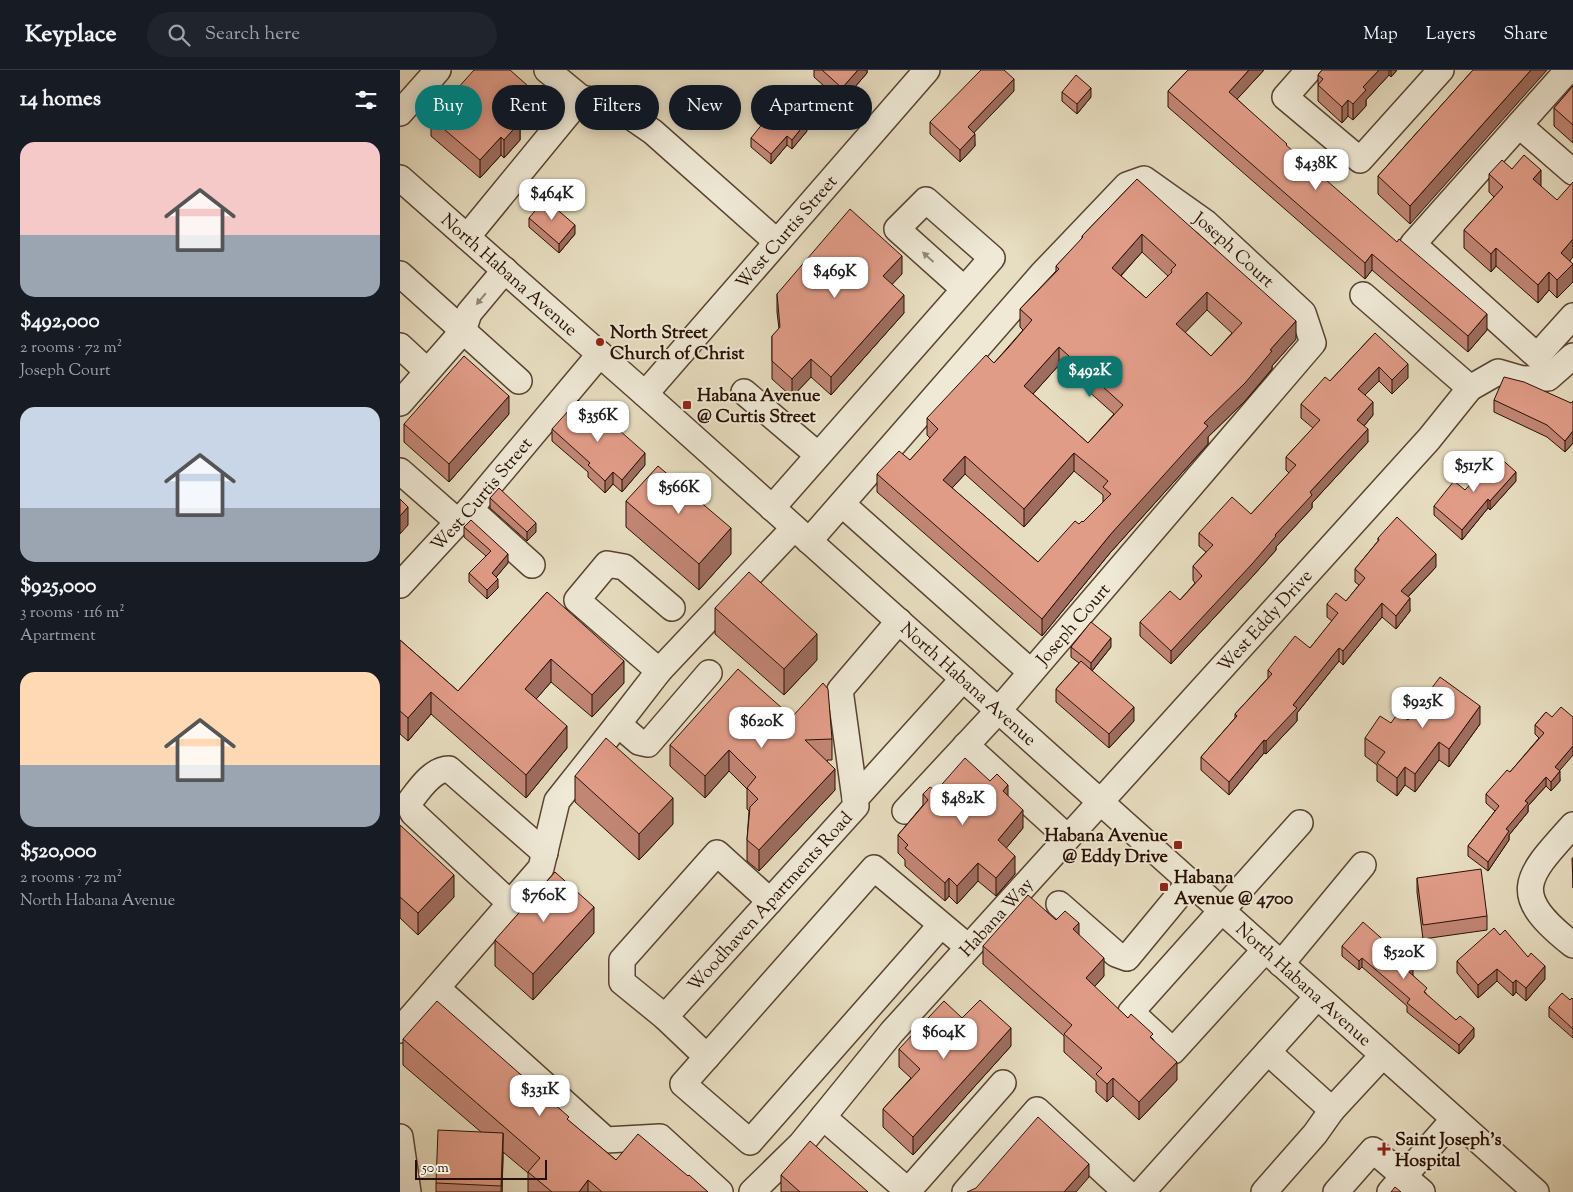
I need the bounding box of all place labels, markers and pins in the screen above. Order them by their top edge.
pin: $438K [1281,148,1351,191]
pin: $464K [517,178,587,221]
pin: $469K [800,256,870,299]
place label: North Street Church of Christ [610,321,745,368]
marker: North Street Church of Christ [594,336,606,348]
pin: $492K [1055,356,1125,398]
place label: Habana Avenue @ Curtis Street [697,384,821,431]
marker: Habana Avenue @ Curtis Street [681,399,693,411]
pin: $356K [563,400,633,443]
pin: $517K [1439,450,1509,493]
pin: $566K [644,472,714,515]
pin: $925K [1388,686,1458,729]
pin: $620K [727,706,797,749]
pin: $482K [928,784,998,826]
place label: Habana Avenue @ Eddy Drive [1045,824,1169,871]
marker: Habana Avenue @ Eddy Drive [1172,839,1184,851]
place label: Habana Avenue @ 4700 [1174,866,1294,913]
pin: $760K [509,880,579,923]
marker: Habana Avenue @ 4700 [1158,881,1170,893]
pin: $520K [1369,938,1439,980]
pin: $604K [909,1018,979,1060]
pin: $331K [505,1074,575,1117]
place label: Saint Joseph's Hospital [1395,1128,1502,1175]
marker: Saint Joseph's Hospital [1377,1142,1391,1156]

